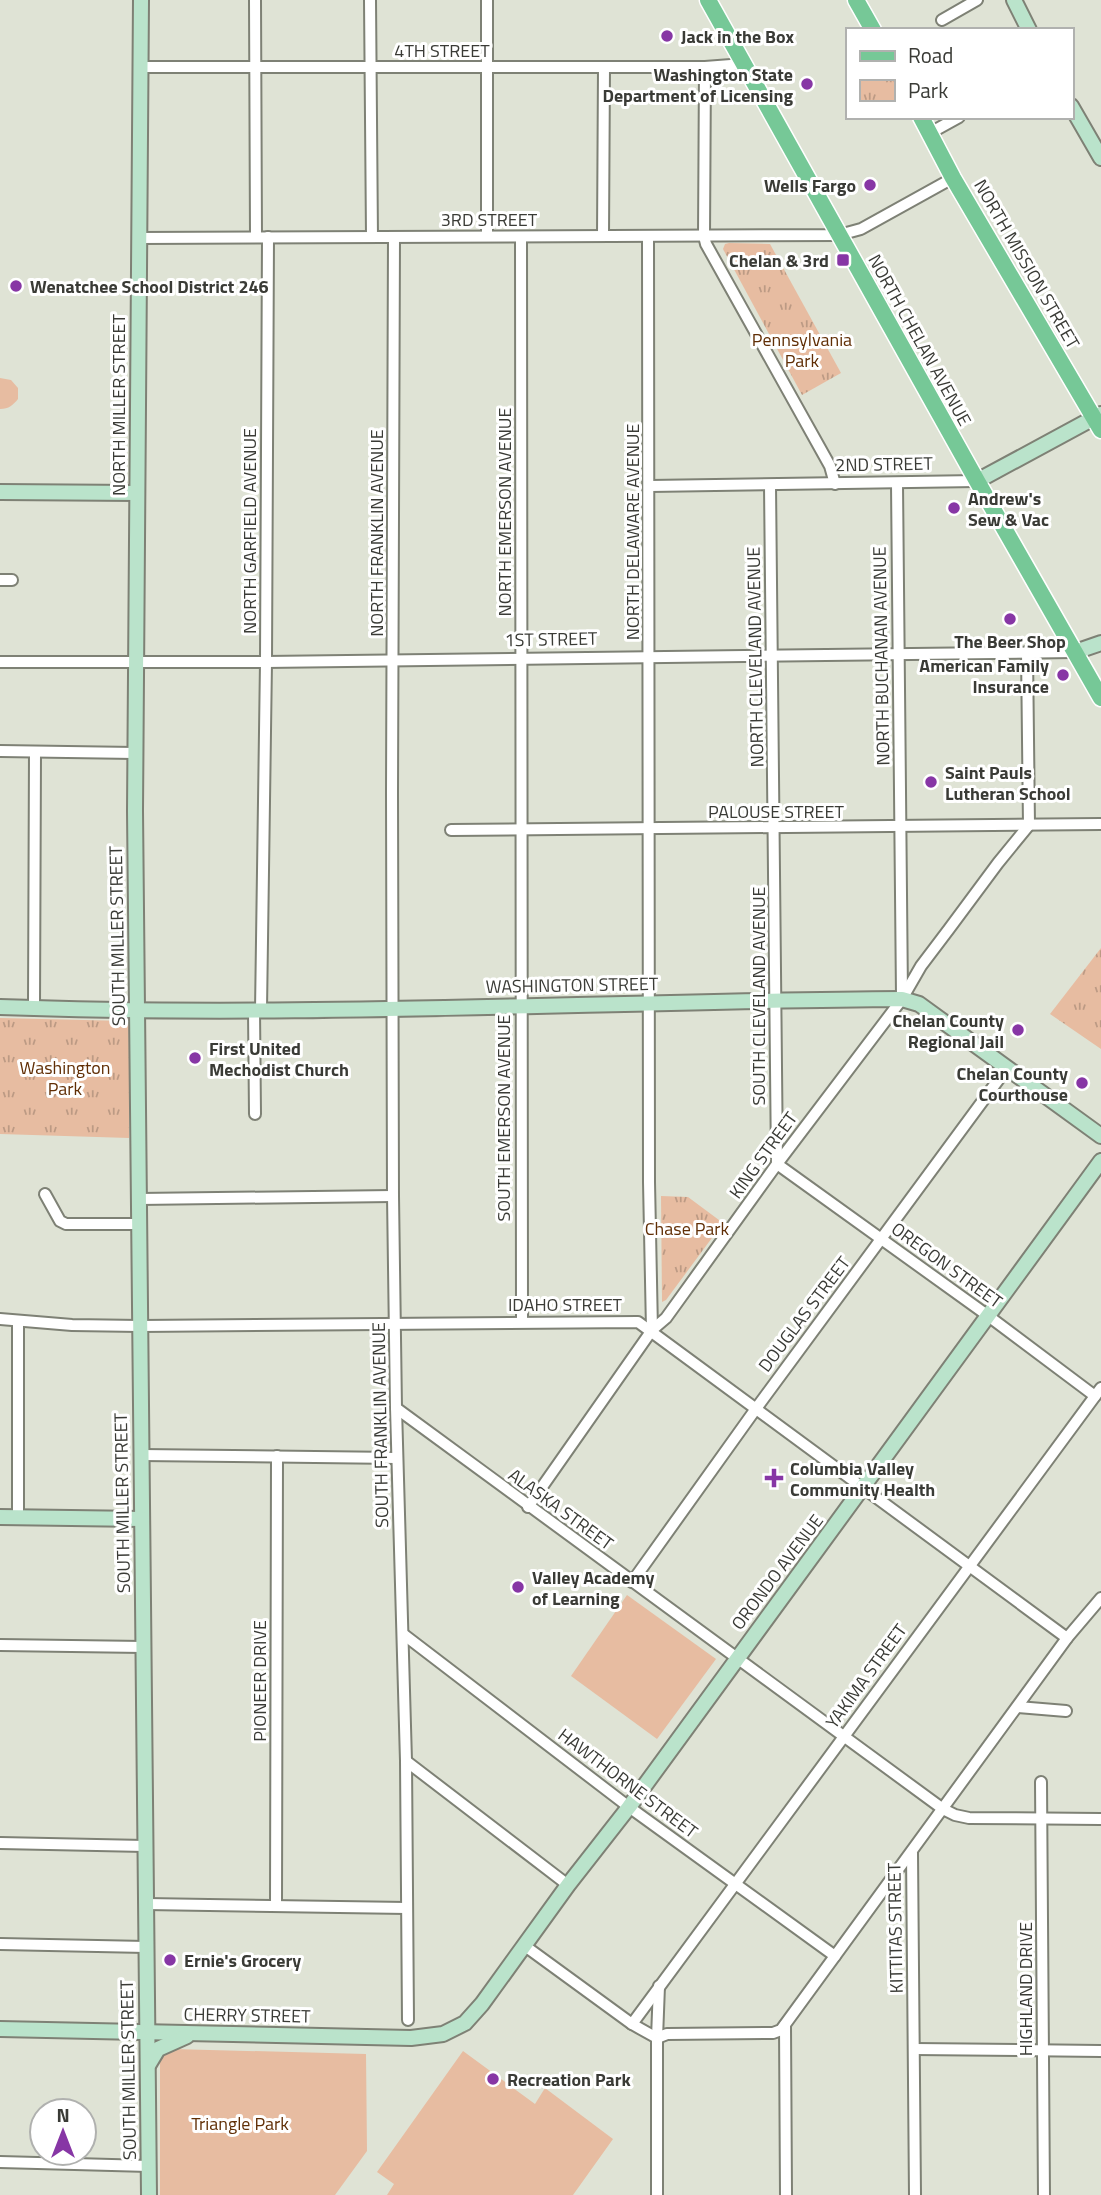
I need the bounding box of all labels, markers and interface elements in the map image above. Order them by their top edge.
place label: Jack in the Box [681,23,794,50]
marker: Jack in the Box [659,28,675,44]
legend [846,28,1073,119]
street label: 4TH STREET [394,37,490,64]
text: Road [908,39,953,71]
place label: Washington State Department of Licensing [602,61,793,109]
text: Park [908,74,948,106]
marker: Washington State Department of Licensing [799,76,815,92]
place label: Wells Fargo [764,172,856,199]
street label: NORTH MISSION STREET [967,174,1087,354]
marker: Wells Fargo [862,177,878,193]
street label: 3RD STREET [441,206,538,233]
place label: Chelan & 3rd [729,247,829,274]
street label: NORTH CHELAN AVENUE [862,249,978,431]
marker: Chelan & 3rd [835,252,851,268]
place label: Wenatchee School District 246 [30,273,269,300]
marker: Wenatchee School District 246 [8,278,24,294]
street label: NORTH MILLER STREET [105,313,132,496]
park label: Pennsylvania Park [752,326,852,374]
street label: NORTH EMERSON AVENUE [491,408,518,616]
street label: NORTH DELAWARE AVENUE [619,424,646,640]
street label: NORTH GARFIELD AVENUE [236,428,263,634]
street label: NORTH FRANKLIN AVENUE [363,429,390,637]
street label: 2ND STREET [835,450,934,478]
place label: Andrew's Sew & Vac [968,485,1049,533]
marker: Andrew's Sew & Vac [946,500,962,516]
street label: NORTH CLEVELAND AVENUE [740,546,770,768]
street label: NORTH BUCHANAN AVENUE [866,546,896,766]
marker: The Beer Shop [1002,611,1018,627]
street label: 1ST STREET [504,625,598,653]
place label: The Beer Shop [954,628,1066,655]
place label: American Family Insurance [919,652,1049,700]
marker: American Family Insurance [1055,667,1071,683]
place label: Saint Pauls Lutheran School [945,759,1071,807]
marker: Saint Pauls Lutheran School [923,774,939,790]
street label: PALOUSE STREET [708,798,844,825]
street label: SOUTH MILLER STREET [102,845,132,1026]
street label: SOUTH CLEVELAND AVENUE [745,886,772,1106]
street label: WASHINGTON STREET [485,970,659,1000]
place label: Chelan County Regional Jail [892,1007,1004,1055]
street label: SOUTH EMERSON AVENUE [490,1014,517,1222]
marker: Chelan County Regional Jail [1010,1022,1026,1038]
place label: First United Mechodist Church [209,1035,349,1083]
marker: First United Mechodist Church [187,1050,203,1066]
park label: Washington Park [19,1054,111,1102]
place label: Chelan County Courthouse [956,1060,1068,1108]
marker: Chelan County Courthouse [1074,1075,1090,1091]
street label: KING STREET [722,1106,804,1204]
park label: Chase Park [645,1215,730,1242]
street label: OREGON STREET [886,1215,1009,1315]
street label: DOUGLAS STREET [751,1250,857,1378]
street label: IDAHO STREET [508,1291,623,1318]
street label: SOUTH FRANKLIN AVENUE [365,1322,395,1528]
street label: SOUTH MILLER STREET [107,1412,137,1593]
place label: Columbia Valley Community Health [790,1455,935,1503]
street label: ALASKA STREET [503,1462,620,1557]
marker: Columbia Valley Community Health [764,1468,784,1488]
street label: ORONDO AVENUE [724,1508,830,1636]
place label: Valley Academy of Learning [532,1564,654,1612]
marker: Valley Academy of Learning [510,1579,526,1595]
street label: YAKIMA STREET [819,1618,914,1734]
street label: PIONEER DRIVE [246,1620,273,1742]
street label: HAWTHORNE STREET [552,1721,704,1845]
street label: KITTITAS STREET [880,1862,910,1994]
street label: HIGHLAND DRIVE [1012,1922,1039,2056]
place label: Ernie's Grocery [184,1947,301,1974]
marker: Ernie's Grocery [162,1952,178,1968]
street label: SOUTH MILLER STREET [113,1979,143,2160]
street label: CHERRY STREET [183,2000,311,2030]
place label: Recreation Park [507,2066,631,2093]
marker: Recreation Park [485,2071,501,2087]
north arrow [28,2097,98,2167]
text: N [56,2100,70,2129]
park label: Triangle Park [191,2110,289,2137]

